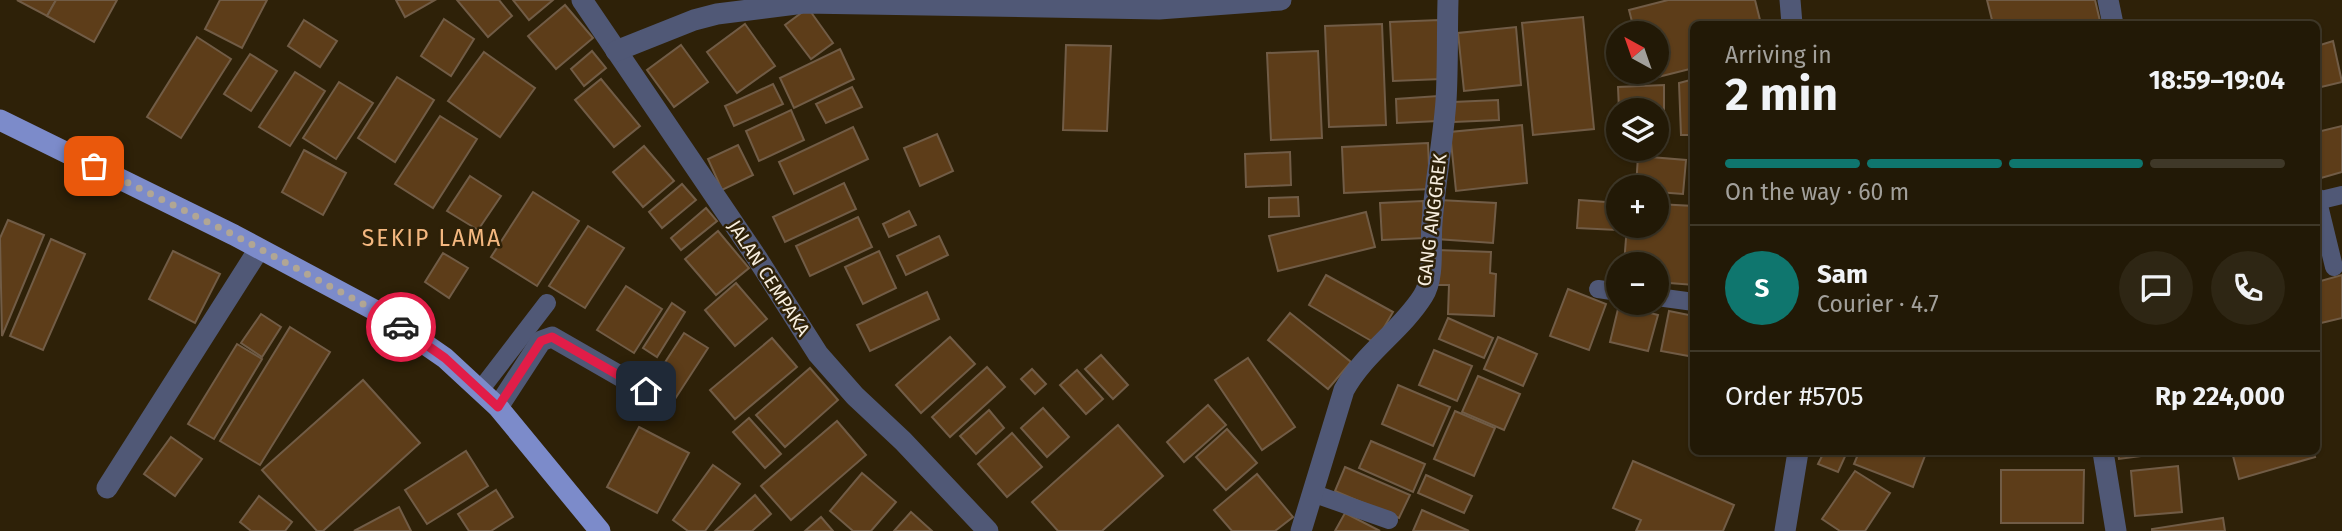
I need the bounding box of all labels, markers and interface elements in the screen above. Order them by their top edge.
north arrow [1606,21,1670,84]
map controls [1606,21,1669,315]
text: Arriving in [1725,41,1832,69]
text: 18:59–19:04 [2149,65,2285,96]
text: 2 min [1725,67,1838,122]
button: layers [1606,98,1669,161]
pin [64,136,124,196]
icon: bag [75,147,113,185]
street label: GANG ANGGREK [1412,152,1452,288]
button: + [1606,175,1669,238]
text: On the way · 60 m [1725,178,1909,206]
street label: JALAN CEMPAKA [723,216,815,340]
district label: SEKIP LAMA [362,224,502,252]
button: chat [2119,251,2193,325]
button: phone [2211,251,2285,325]
button: − [1606,252,1669,315]
text: Sam [1817,259,1868,290]
text: S [1755,273,1769,304]
text: Courier · 4.7 [1817,290,1939,318]
courier [366,292,436,362]
icon: car [382,308,420,346]
pin [616,361,676,421]
icon: home [627,372,665,410]
text: Order #5705 [1725,381,1864,412]
text: Rp 224,000 [2155,381,2285,412]

